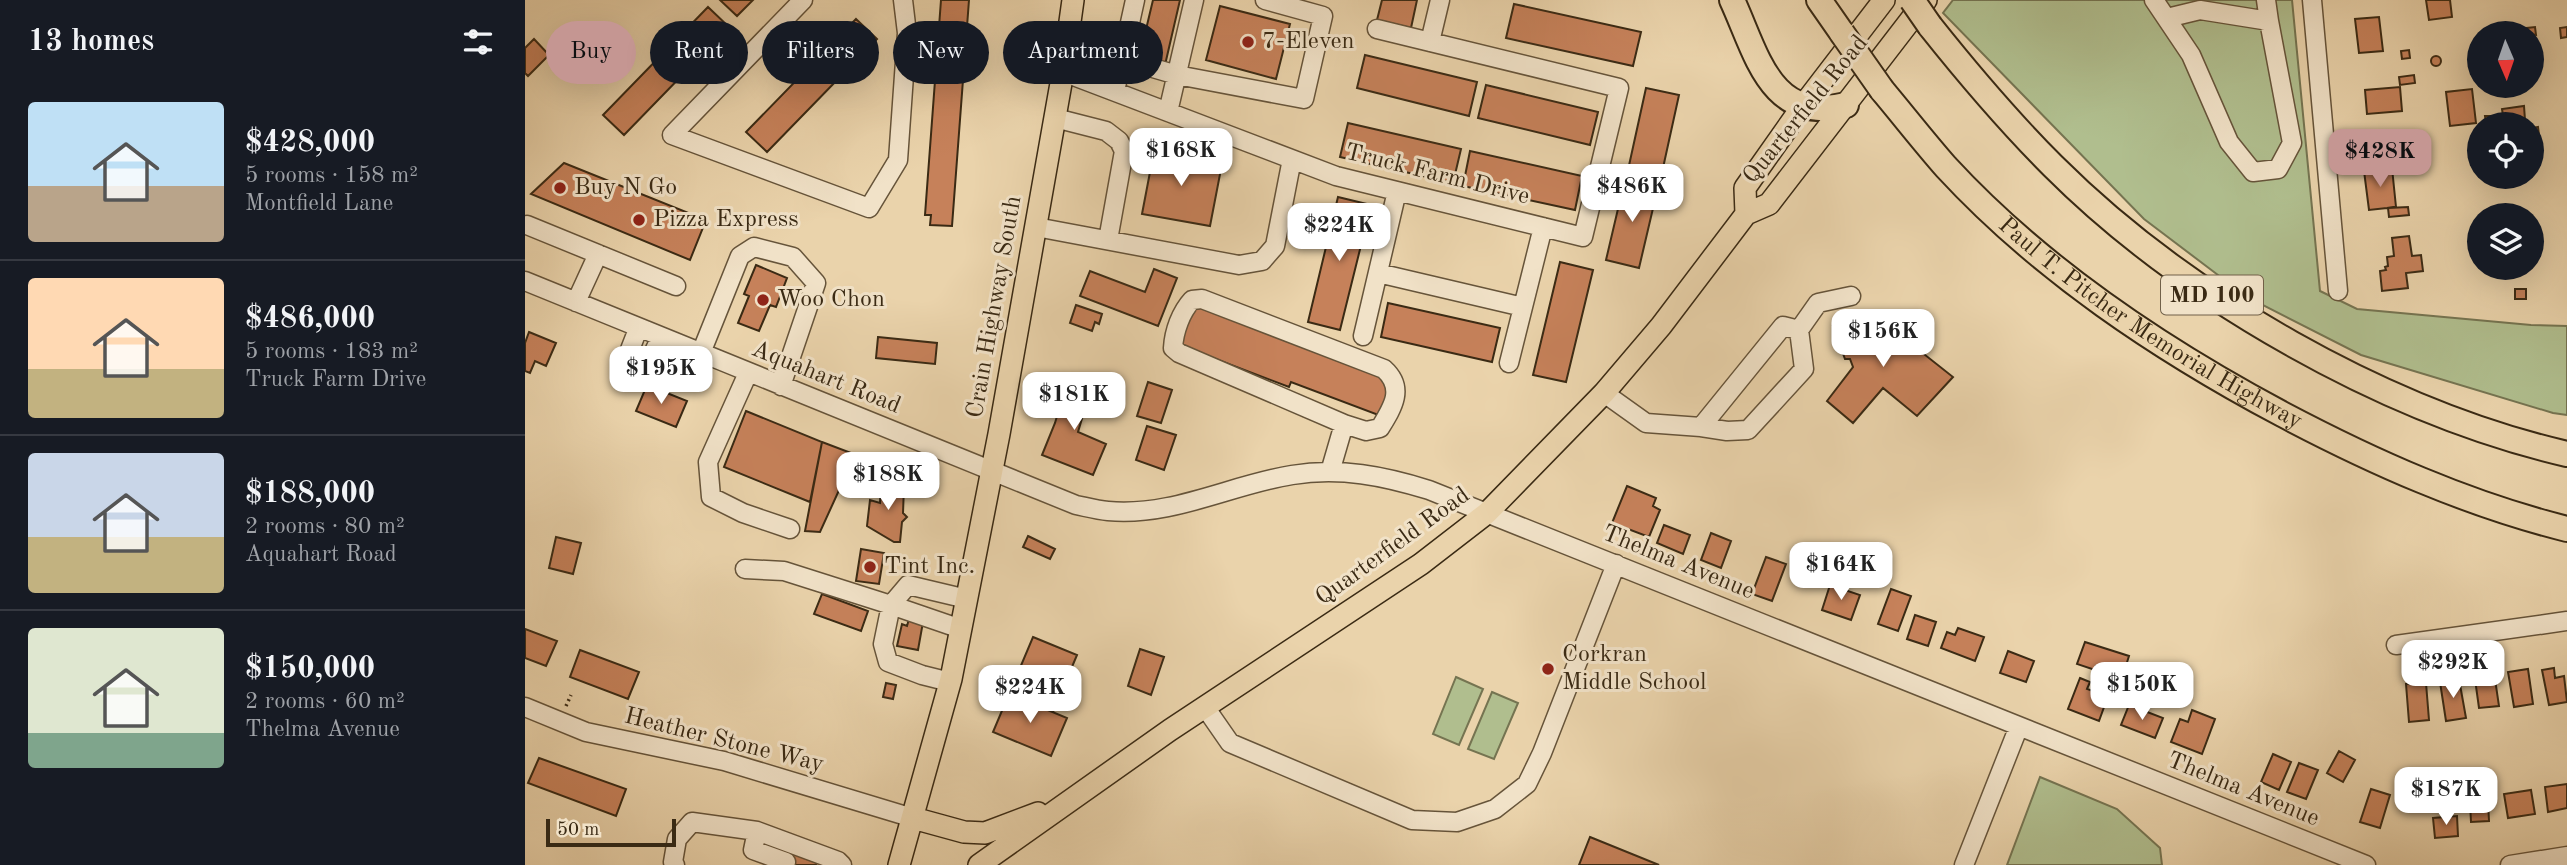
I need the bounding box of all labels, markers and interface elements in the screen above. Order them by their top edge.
chip: Buy [546,21,636,84]
chip: Rent [650,21,748,84]
chip: Filters [762,21,879,84]
chip: New [893,21,989,84]
chip: Apartment [1003,21,1163,84]
north arrow [2467,21,2545,98]
map controls [2467,21,2544,280]
icon: filters [459,23,497,61]
text: 13 homes [28,27,154,57]
place label: 7-Eleven [1262,30,1354,54]
street label: Quarterfield Road [1739,31,1873,189]
marker: 7-Eleven [1240,34,1256,50]
button: locate [2467,112,2544,189]
text: $428,000 [245,128,375,158]
pin: $168K [1132,128,1230,188]
icon: home [84,130,168,214]
pin: $428K [2331,130,2429,189]
text: $168K [1145,139,1217,162]
street label: Truck Farm Drive [1342,140,1532,210]
text: $428K [2344,140,2416,163]
text: 5 rooms · 158 m² [245,164,418,187]
pin: $486K [1583,164,1681,224]
text: $486K [1596,175,1668,198]
place label: Buy N Go [574,176,677,200]
marker: Buy N Go [552,180,568,196]
text: Montfield Lane [245,192,393,215]
street label: Crain Highway South [964,194,1026,420]
button: layers [2467,203,2544,280]
pin: $224K [1290,204,1388,263]
place label: Pizza Express [653,208,799,232]
marker: Pizza Express [631,212,647,228]
street label: Paul T. Pitcher Memorial Highway [1993,213,2306,434]
text: $224K [1303,214,1375,237]
road number: MD 100 [2161,276,2263,314]
place label: Woo Chon [777,288,885,312]
marker: Woo Chon [755,292,771,308]
text: $486,000 [245,304,375,334]
icon: home [84,306,168,390]
pin: $156K [1834,310,1932,369]
text: $156K [1847,320,1919,343]
street label: Aquahart Road [748,337,904,419]
text: 5 rooms · 183 m² [245,340,418,363]
pin: $195K [612,346,710,406]
text: $195K [625,357,697,380]
text: Truck Farm Drive [245,368,426,391]
pin: $181K [1025,372,1123,432]
text: $181K [1038,383,1110,406]
pin: $188K [839,452,937,512]
text: $188K [852,463,924,486]
text: $188,000 [245,479,375,509]
icon: home [84,481,168,565]
street label: Quarterfield Road [1312,483,1474,611]
text: 2 rooms · 80 m² [245,515,405,538]
street label: Thelma Avenue [1599,522,1757,604]
pin: $164K [1792,542,1890,602]
text: Aquahart Road [245,543,397,566]
text: $164K [1805,553,1877,576]
place label: Tint Inc. [884,555,975,579]
marker: Tint Inc. [862,559,878,575]
pin: $292K [2404,640,2502,700]
place label: Corkran Middle School [1562,643,1707,695]
text: $292K [2417,651,2489,674]
text: $150,000 [245,654,375,684]
icon: home [84,656,168,740]
marker: Corkran Middle School [1540,661,1556,677]
pin: $150K [2093,662,2191,722]
pin: $224K [981,666,1079,725]
text: $150K [2106,673,2178,696]
text: $224K [994,676,1066,699]
text: 2 rooms · 60 m² [245,690,405,713]
street label: Heather Stone Way [622,705,826,777]
text: Thelma Avenue [245,718,400,741]
street label: Thelma Avenue [2164,749,2322,831]
pin: $187K [2397,768,2495,827]
text: $187K [2410,778,2482,801]
scale bar [546,816,675,848]
text: 50 m [557,821,599,840]

